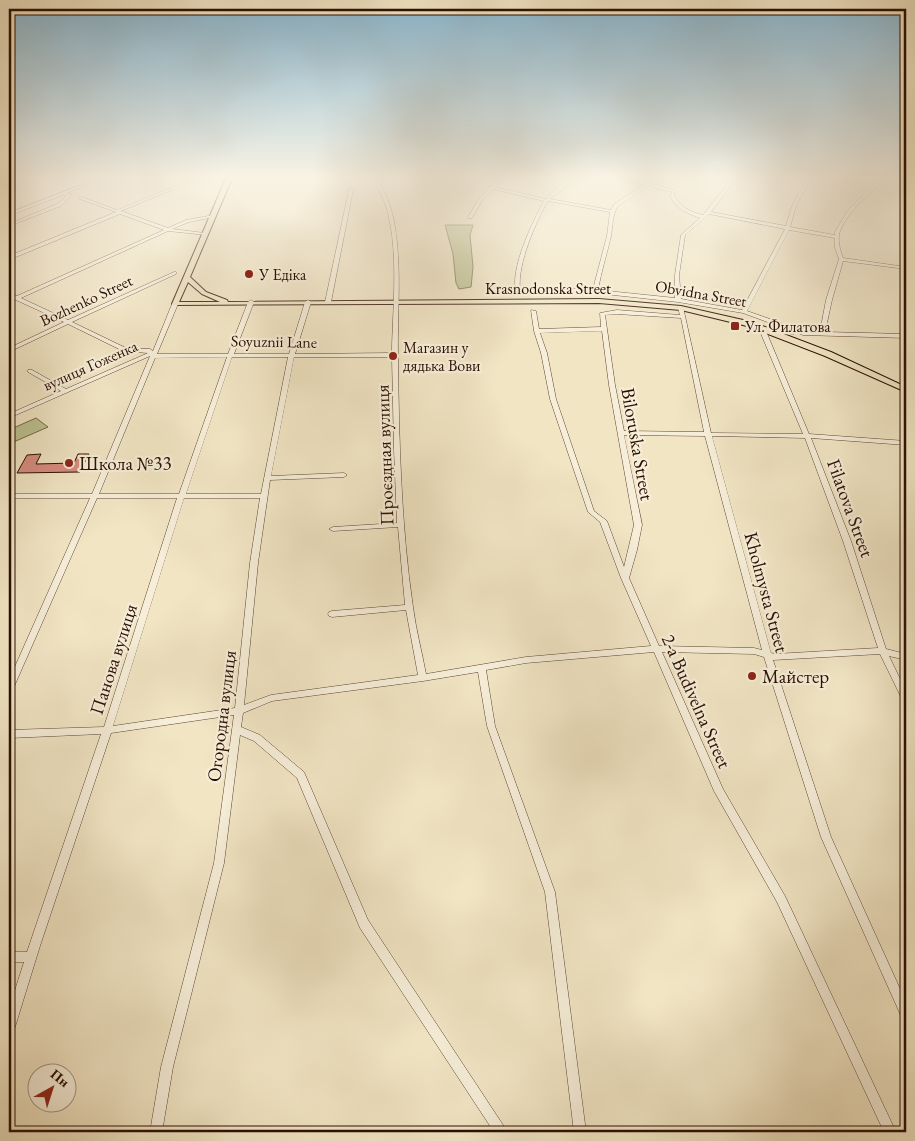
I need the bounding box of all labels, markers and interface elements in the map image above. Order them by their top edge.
place label: У Едіка [258,264,307,285]
marker: У Едіка [243,268,255,280]
street label: Bozhenko Street [37,270,136,331]
street label: Obvidna Street [654,275,748,312]
street label: Krasnodonska Street [485,278,611,299]
place label: Ул. Филатова [744,316,831,337]
marker: Ул. Филатова [729,320,741,332]
street label: Soyuznii Lane [231,330,317,353]
street label: вулиця Гоженка [40,335,141,396]
place label: Магазин у дядька Вови [403,337,481,376]
marker: Магазин у дядька Вови [387,350,399,362]
street label: Проєздная вулиця [370,384,399,526]
street label: Biloruska Street [615,386,660,503]
place label: Школа №33 [79,451,172,476]
street label: Filatova Street [821,456,880,561]
marker: Школа №33 [63,457,75,469]
street label: Kholmysta Street [738,529,795,655]
street label: Панова вулиця [84,600,143,718]
street label: 2-a Budivelna Street [656,630,737,772]
street label: Огородна вулиця [201,648,242,783]
place label: Майстер [762,664,829,689]
marker: Майстер [746,670,758,682]
north arrow [28,1064,78,1114]
text: Пн [47,1065,73,1091]

